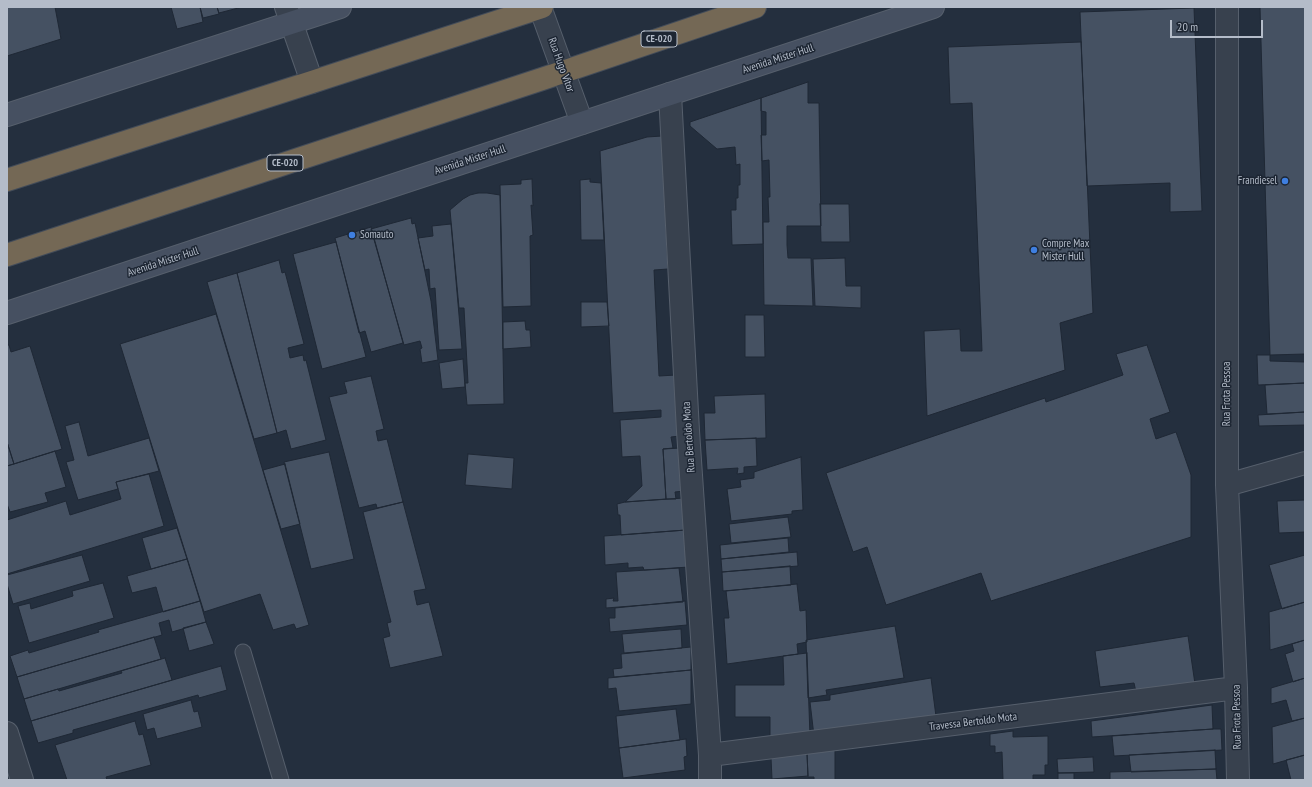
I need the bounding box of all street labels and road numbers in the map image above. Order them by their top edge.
road number: CE-020 [641,31,677,47]
street label: Rua Hugo Vítor [545,36,577,94]
street label: Avenida Mister Hull [741,41,815,77]
street label: Avenida Mister Hull [433,142,507,178]
road number: CE-020 [267,155,303,171]
street label: Avenida Mister Hull [126,244,200,280]
street label: Rua Frota Pessoa [1220,362,1234,426]
street label: Rua Bertoldo Mota [680,401,698,473]
street label: Rua Frota Pessoa [1230,685,1244,749]
street label: Travessa Bertoldo Mota [928,710,1018,734]

